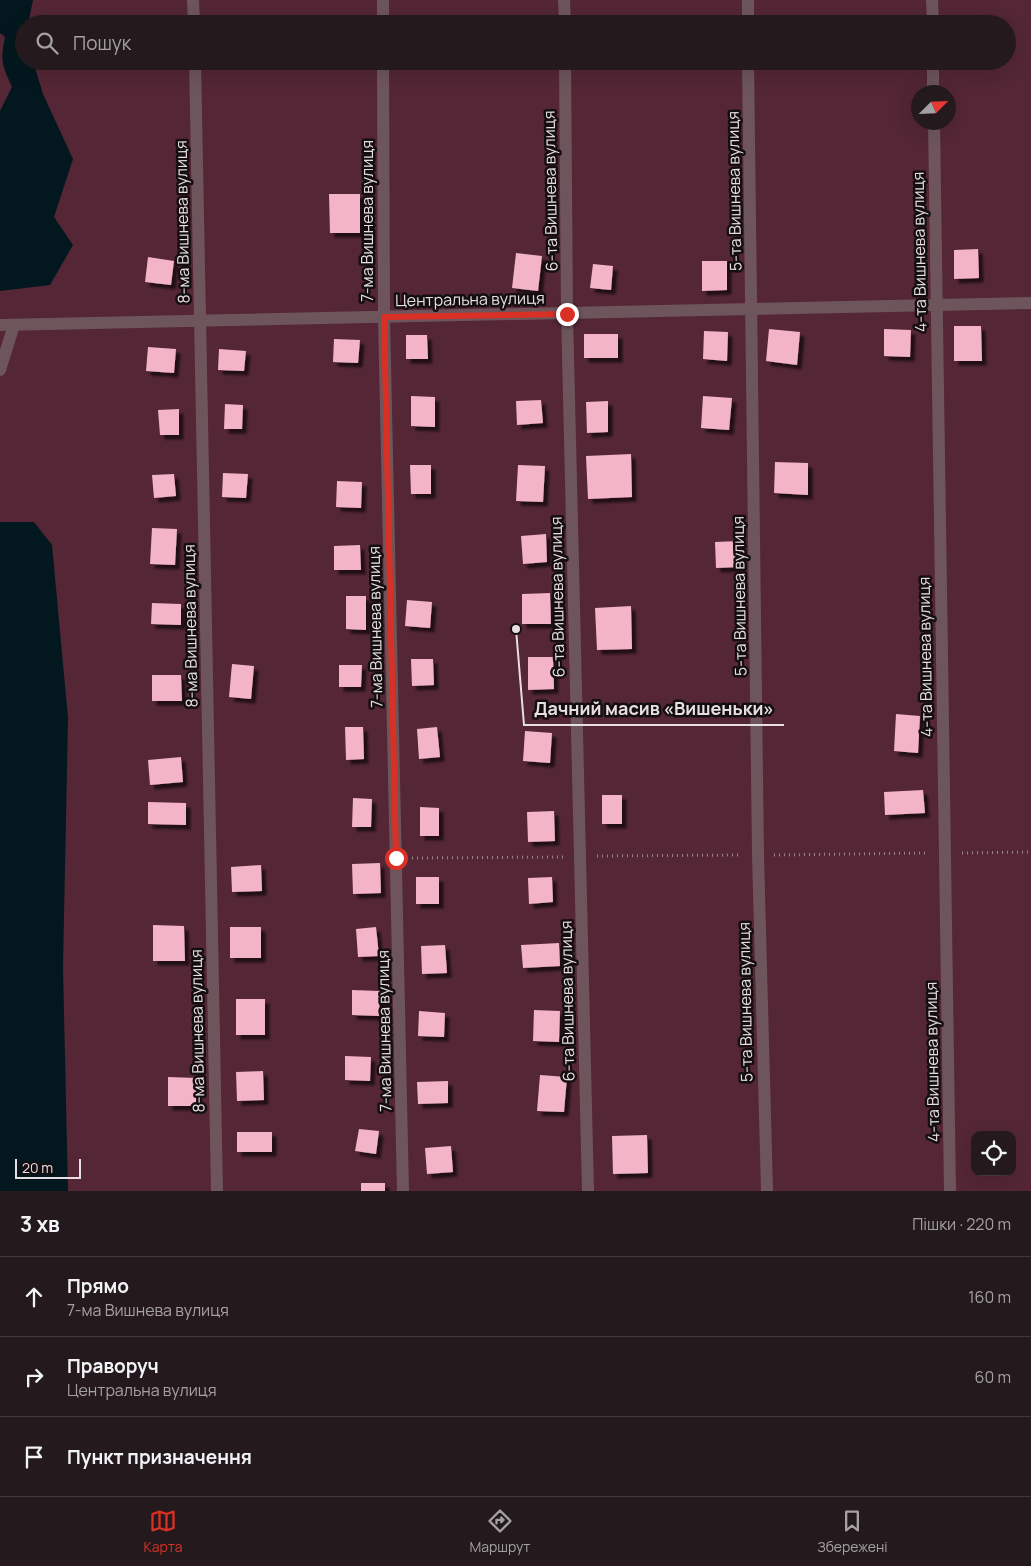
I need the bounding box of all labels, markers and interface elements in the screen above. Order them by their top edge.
search box [15,15,1016,70]
icon: search [33,29,61,57]
text: Пошук [73,30,131,56]
north arrow [911,85,956,130]
street label: 6-та Вишнева вулиця [538,110,562,272]
street label: 5-та Вишнева вулиця [722,111,746,271]
street label: 8-ма Вишнева вулиця [170,140,194,304]
street label: 7-ма Вишнева вулиця [356,140,378,302]
street label: 4-та Вишнева вулиця [907,172,931,332]
street label: Центральна вулиця [395,287,545,311]
route end [556,303,579,326]
street label: 6-та Вишнева вулиця [545,516,569,678]
street label: 5-та Вишнева вулиця [727,516,751,676]
street label: 8-ма Вишнева вулиця [178,544,202,708]
street label: 7-ма Вишнева вулиця [363,546,387,708]
street label: 4-та Вишнева вулиця [913,577,937,737]
callout: Дачний масив «Вишеньки» [524,692,784,725]
text: Дачний масив «Вишеньки» [534,696,774,720]
route start [385,847,408,870]
street label: 6-та Вишнева вулиця [555,920,579,1082]
street label: 5-та Вишнева вулиця [733,922,757,1082]
street label: 8-ма Вишнева вулиця [185,949,209,1113]
street label: 7-ма Вишнева вулиця [372,950,396,1112]
street label: 4-та Вишнева вулиця [920,982,944,1142]
map controls [971,1131,1016,1176]
button: locate [971,1131,1016,1176]
scale bar [15,1156,81,1179]
text: 20 m [22,1158,53,1177]
text: 3 хв [20,1210,60,1238]
text: Пішки · 220 m [912,1213,1011,1235]
text: Прямо [67,1273,129,1299]
icon: ahead [20,1283,48,1311]
text: 160 m [968,1286,1011,1308]
text: 7-ма Вишнева вулиця [67,1299,229,1321]
text: Праворуч [67,1353,159,1379]
icon: right [20,1363,48,1391]
text: 60 m [975,1366,1011,1388]
text: Центральна вулиця [67,1379,217,1401]
icon: arrive [20,1443,48,1471]
text: Пункт призначення [67,1444,252,1470]
tab: Карта [143,1507,182,1556]
tab: Маршрут [469,1507,530,1556]
tab: Збережені [817,1507,887,1556]

